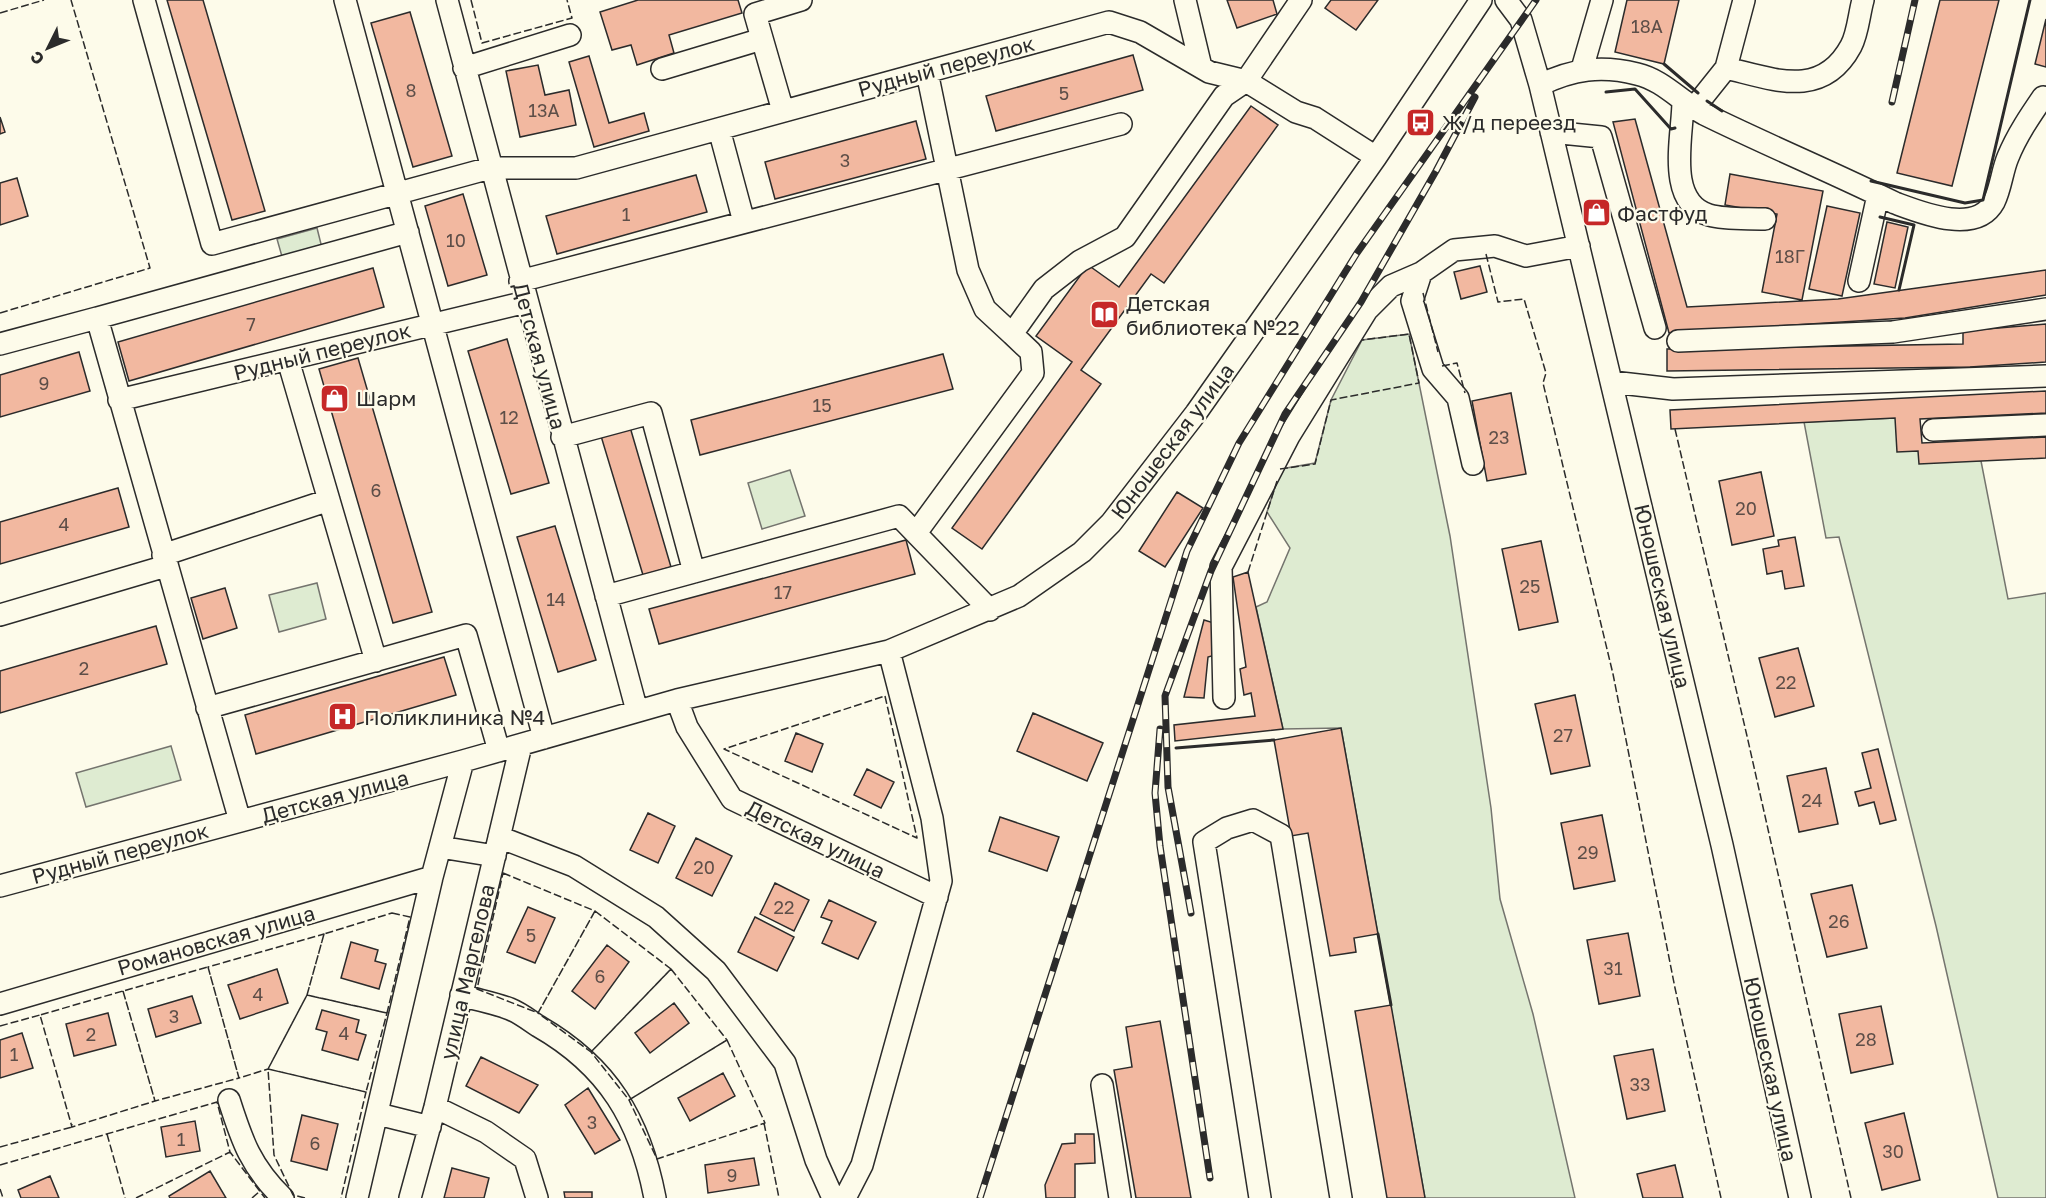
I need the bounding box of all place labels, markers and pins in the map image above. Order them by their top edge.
bus stop icon: Ж/д переезд [1405,106,1437,138]
place label: Ж/д переезд [1442,109,1576,135]
shop icon: Фастфуд [1580,197,1612,229]
place label: Фастфуд [1617,200,1708,226]
place label: Детская библиотека №22 [1126,290,1300,340]
library icon: Детская библиотека №22 [1089,299,1121,331]
shop icon: Шарм [319,382,351,414]
place label: Шарм [356,385,416,411]
hospital icon: Поликлиника №4 [327,701,359,733]
place label: Поликлиника №4 [364,704,545,730]

